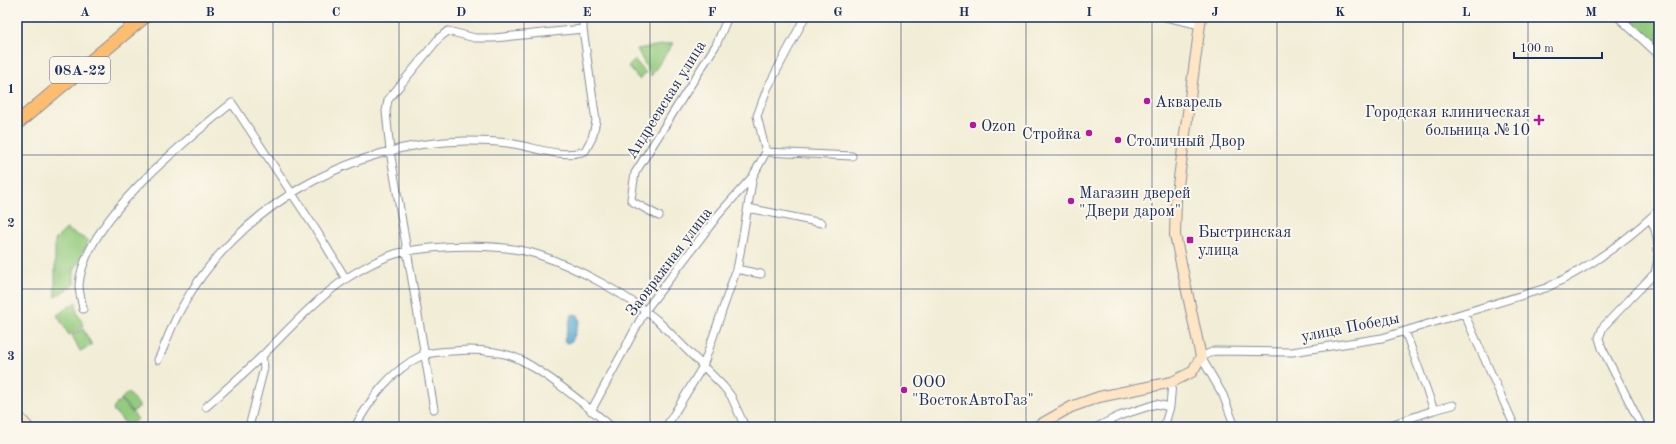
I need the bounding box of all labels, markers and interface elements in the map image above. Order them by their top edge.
text: A [80,6,90,19]
text: B [205,6,215,19]
text: C [332,6,340,19]
text: D [456,6,466,19]
text: E [583,6,592,19]
text: F [708,6,717,19]
text: G [833,6,843,19]
text: H [959,6,970,19]
text: I [1086,6,1092,19]
text: J [1211,6,1219,19]
text: K [1335,6,1345,19]
text: L [1462,6,1471,19]
text: M [1585,6,1597,19]
scale bar [1514,34,1602,60]
street label: Андреевская улица [624,38,710,162]
text: 100 m [1520,43,1554,55]
road number: 08А-22 [50,57,110,83]
text: 1 [7,83,15,96]
place label: Акварель [1155,95,1222,111]
marker: Акварель [1142,96,1152,106]
place label: Городская клиническая больница №10 [1365,105,1530,139]
marker: Городская клиническая больница №10 [1533,114,1545,126]
place label: Ozon [981,119,1016,135]
marker: Ozon [968,120,978,130]
place label: Стройка [1022,127,1081,143]
marker: Стройка [1084,128,1094,138]
place label: Столичный Двор [1126,134,1245,150]
marker: Столичный Двор [1113,135,1123,145]
place label: Магазин дверей "Двери даром" [1079,186,1191,220]
marker: Магазин дверей "Двери даром" [1066,196,1076,206]
street label: Заовражная улица [624,205,716,320]
text: 2 [7,217,15,230]
place label: Быстринская улица [1198,225,1291,259]
marker: Быстринская улица [1185,235,1195,245]
street label: улица Победы [1300,311,1401,345]
text: 3 [7,350,15,363]
place label: ООО "ВостокАвтоГаз" [912,375,1034,409]
marker: ООО "ВостокАвтоГаз" [899,385,909,395]

